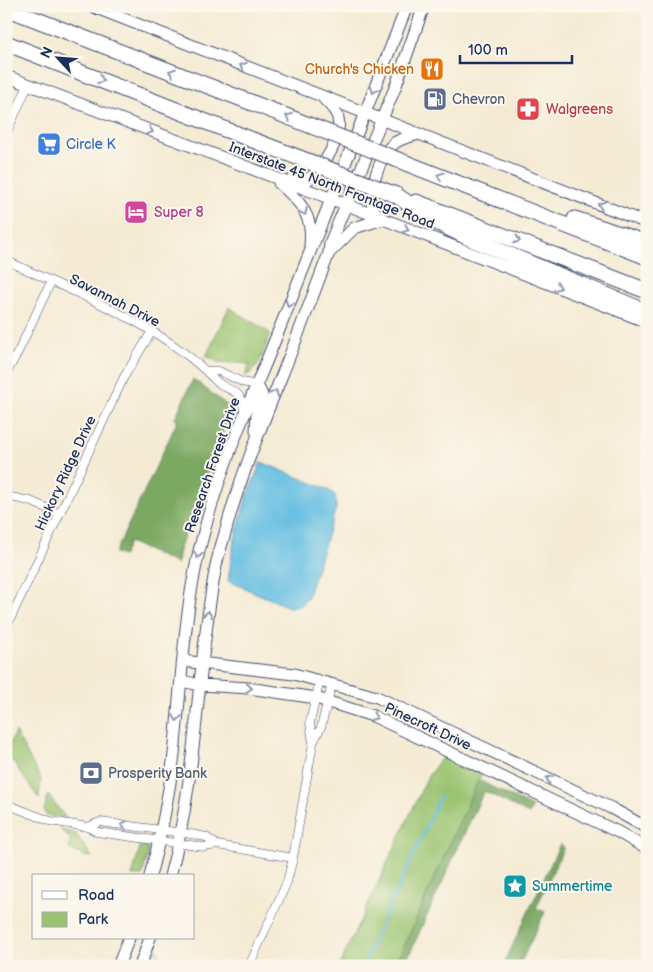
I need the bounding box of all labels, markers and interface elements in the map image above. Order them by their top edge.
north arrow [32,32,82,82]
scale bar [460,32,573,64]
text: 100 m [468,41,508,60]
text: N [37,44,57,61]
restaurant icon: Church's Chicken [419,56,445,82]
place label: Church's Chicken [305,61,414,78]
one-way arrow [239,62,248,72]
one-way arrow [168,68,177,79]
one-way arrow [96,74,104,84]
one-way arrow [369,86,379,94]
fuel station icon: Chevron [422,86,448,112]
place label: Chevron [452,91,505,108]
pharmacy icon: Walgreens [515,96,541,122]
place label: Walgreens [546,101,613,118]
one-way arrow [285,113,294,124]
one-way arrow [145,125,154,135]
supermarket icon: Circle K [36,131,62,157]
place label: Circle K [66,136,117,153]
street label: Interstate 45 North Frontage Road [227,138,437,233]
one-way arrow [436,172,445,183]
hotel icon: Super 8 [123,199,149,225]
one-way arrow [597,201,606,211]
place label: Super 8 [154,204,204,221]
one-way arrow [298,206,308,215]
one-way arrow [402,223,410,233]
one-way arrow [512,234,521,245]
street label: Savannah Drive [67,270,163,331]
one-way arrow [553,281,562,292]
one-way arrow [285,299,296,308]
one-way arrow [270,389,280,397]
street label: Research Forest Drive [181,395,244,535]
street label: Hickory Ridge Drive [31,413,100,533]
one-way arrow [194,551,204,559]
one-way arrow [203,610,213,619]
one-way arrow [246,682,254,693]
street label: Pinecroft Drive [382,699,474,754]
one-way arrow [369,711,377,721]
one-way arrow [172,714,183,722]
bank icon: Prosperity Bank [78,760,104,786]
place label: Prosperity Bank [108,765,207,782]
one-way arrow [545,775,554,785]
one-way arrow [120,820,128,831]
place icon: Summertime [502,873,528,899]
legend [32,874,195,940]
place label: Summertime [532,878,612,895]
text: Road [78,886,114,905]
text: Park [78,910,109,929]

